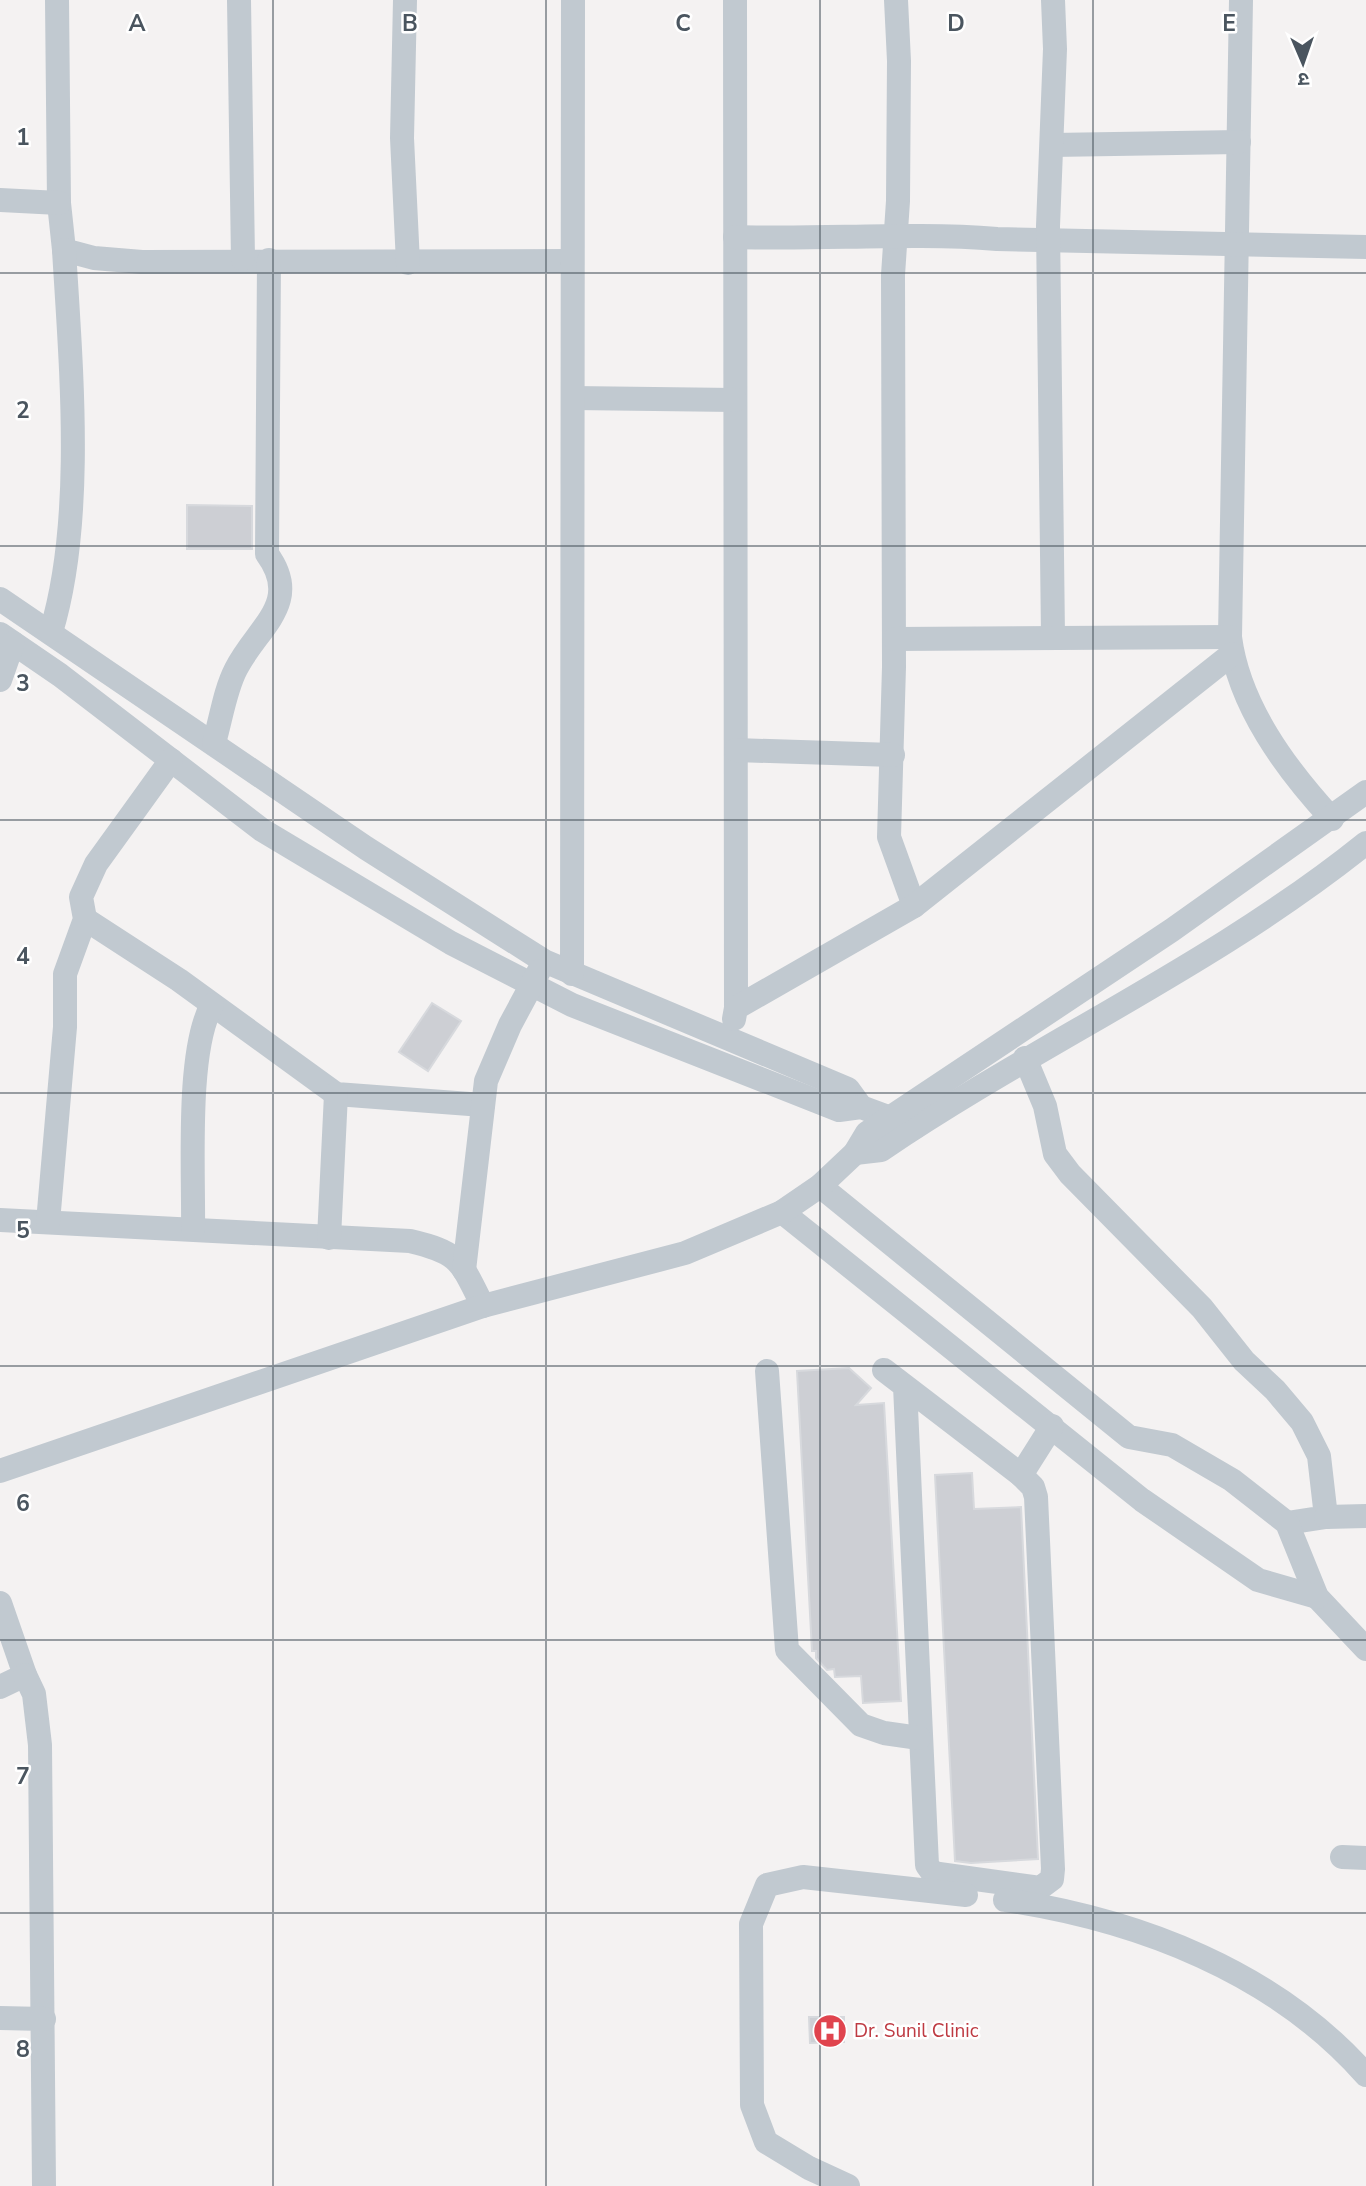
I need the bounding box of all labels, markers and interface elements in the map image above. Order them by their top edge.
text: A [128,8,146,39]
text: B [402,8,418,39]
text: C [675,8,691,39]
text: D [947,8,965,39]
text: E [1222,8,1236,39]
north arrow [1268,28,1338,98]
text: उ [1297,66,1310,92]
text: 1 [16,122,30,153]
text: 2 [16,395,30,426]
text: 3 [16,668,30,699]
text: 4 [16,941,30,972]
text: 5 [16,1215,30,1246]
text: 6 [16,1488,30,1519]
text: 7 [16,1761,30,1792]
hospital icon: Dr. Sunil Clinic [811,2012,849,2050]
place label: Dr. Sunil Clinic [854,2018,979,2044]
text: 8 [16,2034,30,2065]

